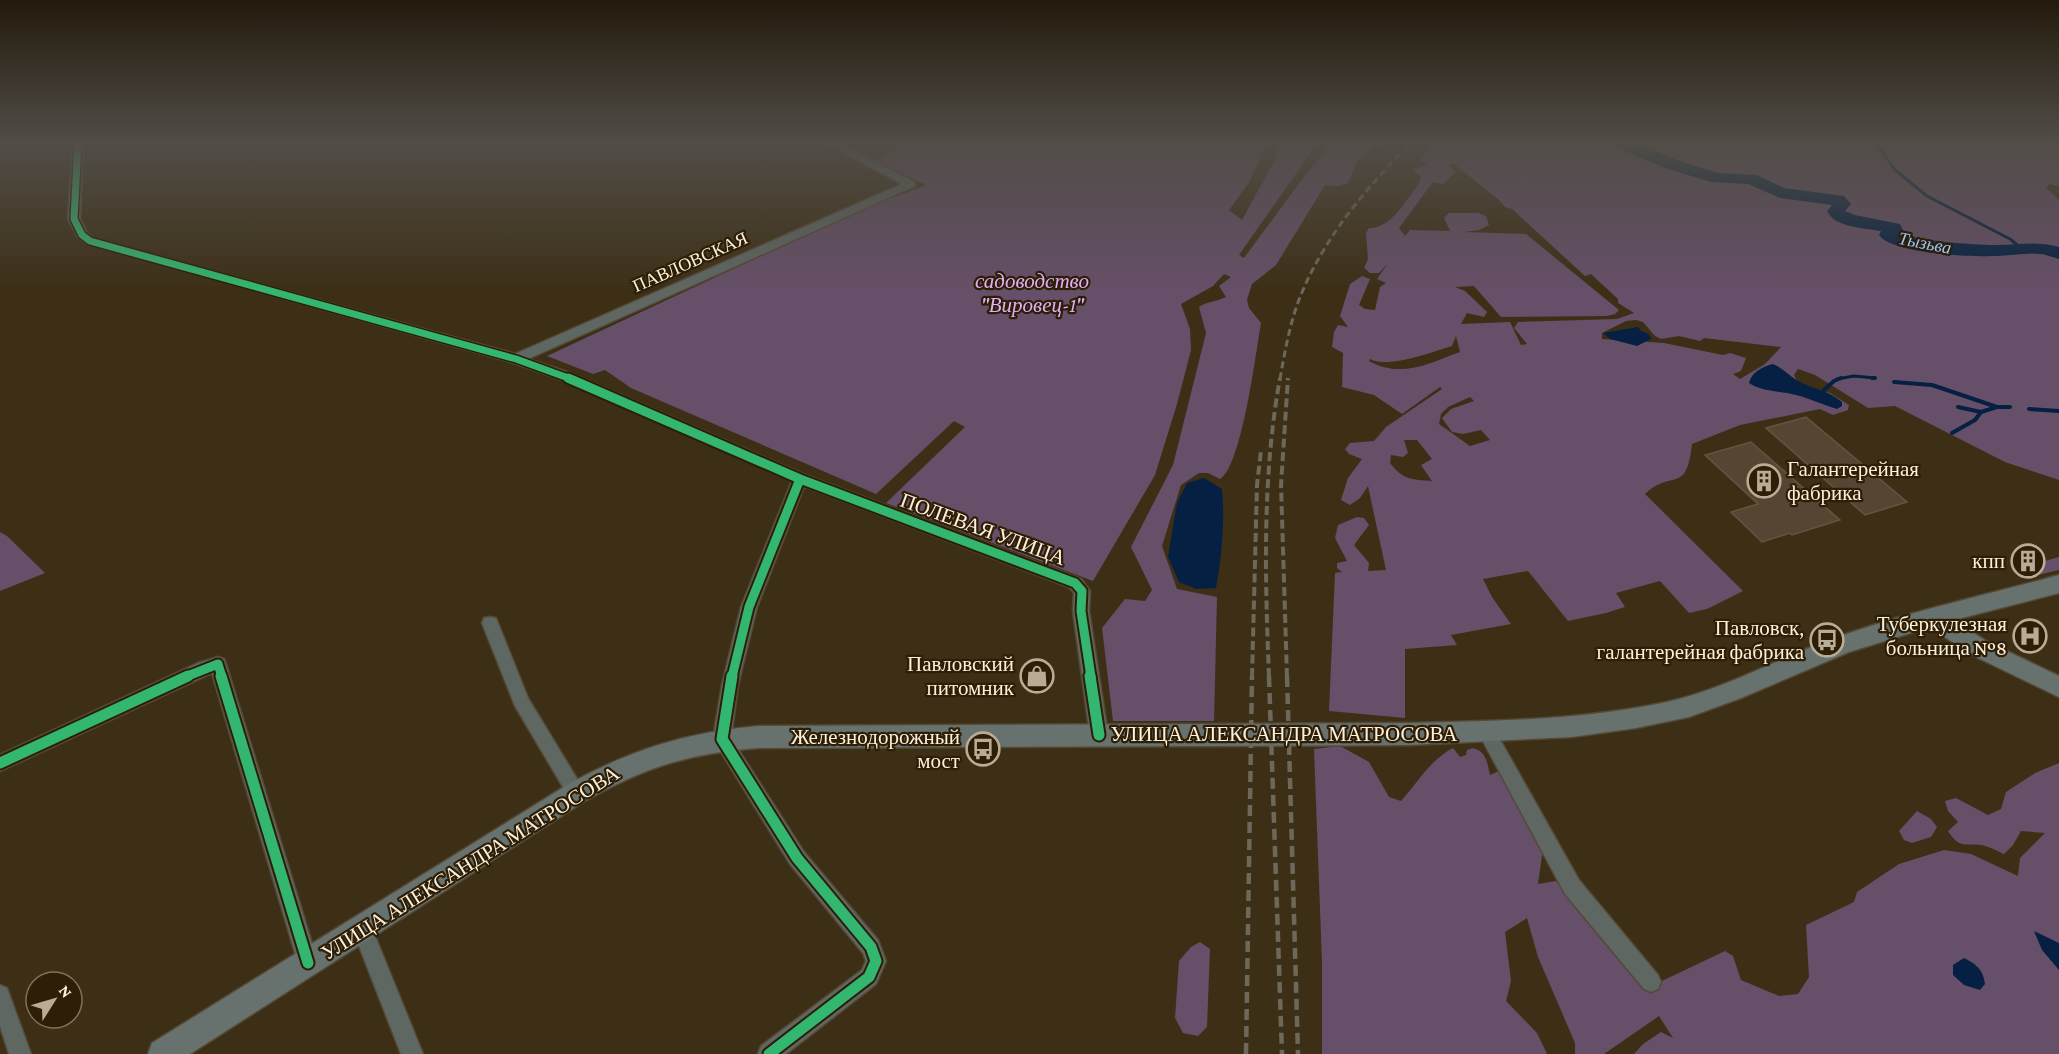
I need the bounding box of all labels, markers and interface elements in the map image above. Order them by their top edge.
street label: ПАВЛОВСКАЯ [629,228,751,296]
water label: Тызьва [1897,228,1953,258]
park label: садоводство "Вировец-1" [975,269,1089,317]
place label: Галантерейная фабрика [1787,457,1919,505]
building icon: Галантерейная фабрика [1746,463,1782,499]
street label: ПОЛЕВАЯ УЛИЦА [897,488,1070,570]
building icon: кпп [2010,543,2046,579]
place label: кпп [1972,549,2005,573]
place label: Туберкулезная больница №8 [1877,612,2007,660]
place label: Павловск, галантерейная фабрика [1597,616,1805,664]
hospital icon: Туберкулезная больница №8 [2012,618,2048,654]
bus stop icon: Павловск, галантерейная фабрика [1809,622,1845,658]
place label: Павловский питомник [907,652,1015,700]
shop icon: Павловский питомник [1019,658,1055,694]
street label: УЛИЦА АЛЕКСАНДРА МАТРОСОВА [1111,722,1458,746]
place label: Железнодорожный мост [791,725,960,773]
bus stop icon: Железнодорожный мост [965,731,1001,767]
street label: УЛИЦА АЛЕКСАНДРА МАТРОСОВА [317,760,624,965]
north arrow [24,970,84,1030]
text: N [56,982,76,1001]

